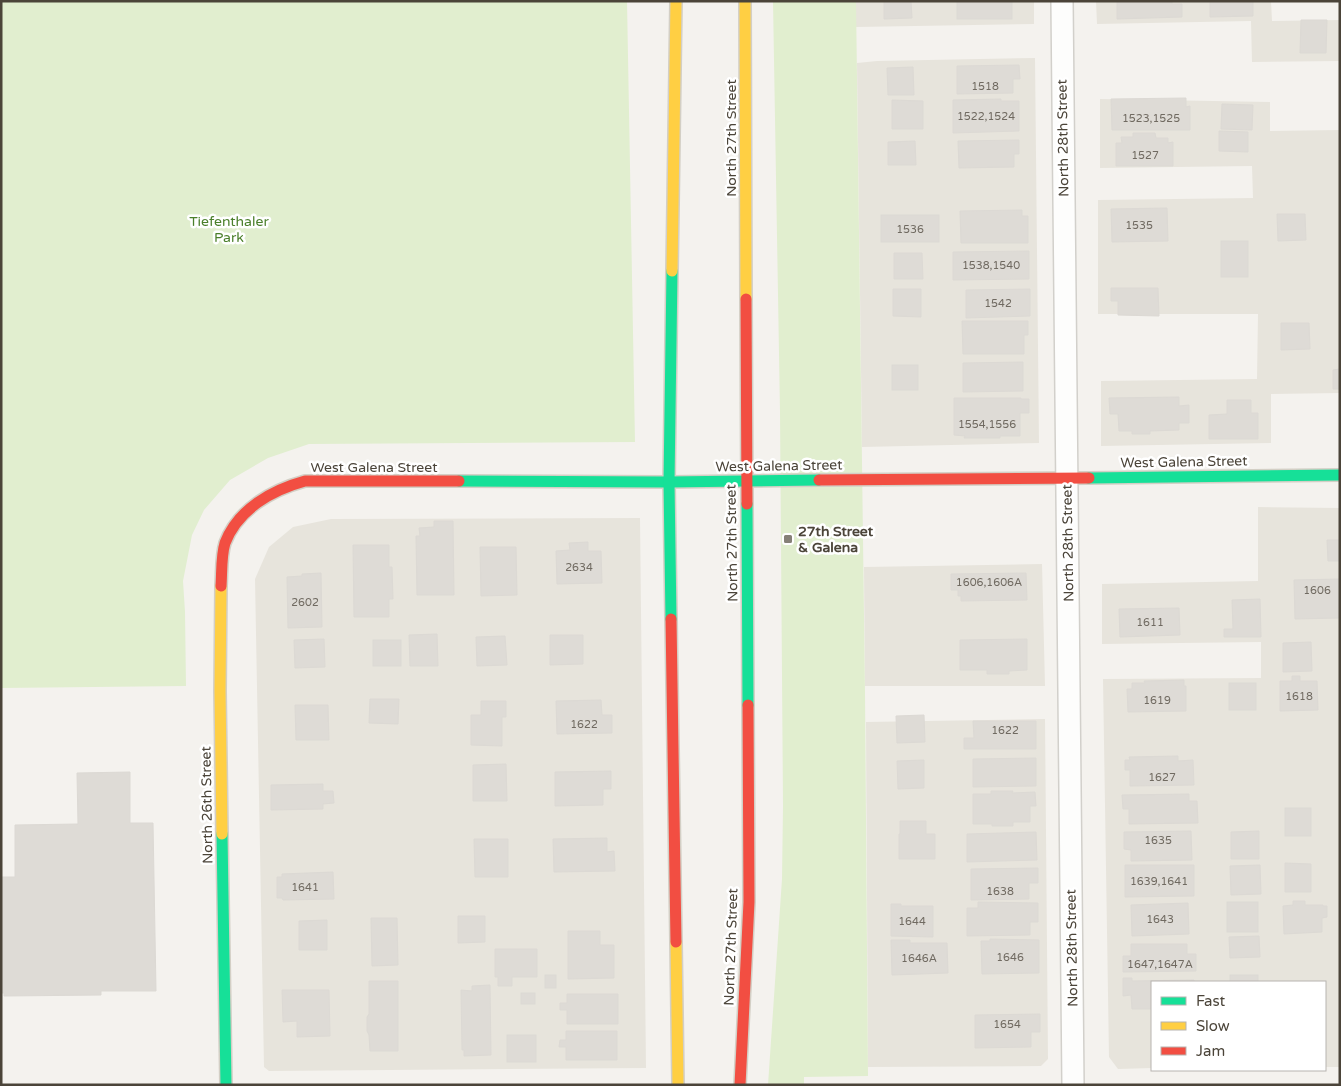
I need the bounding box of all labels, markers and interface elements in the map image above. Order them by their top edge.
street label: North 28th Street [1053,78,1073,197]
street label: North 27th Street [723,79,740,197]
house number: 1518 [971,80,999,93]
house number: 1522,1524 [957,110,1015,123]
house number: 1523,1525 [1122,112,1180,125]
house number: 1527 [1131,149,1159,162]
park label: Tiefenthaler Park [189,213,269,246]
house number: 1535 [1125,219,1153,232]
house number: 1536 [896,223,924,236]
house number: 1538,1540 [962,259,1020,272]
house number: 1542 [984,297,1012,310]
house number: 1554,1556 [958,418,1016,431]
street label: West Galena Street [1120,452,1248,472]
street label: West Galena Street [715,456,843,476]
street label: West Galena Street [310,459,438,476]
street label: North 27th Street [722,483,742,602]
street label: North 28th Street [1058,483,1078,602]
place label: 27th Street & Galena [798,523,874,556]
marker: 27th Street & Galena [782,533,794,545]
house number: 2634 [565,561,593,574]
house number: 1606,1606A [956,576,1022,589]
house number: 1606 [1303,584,1331,597]
house number: 2602 [291,596,319,609]
house number: 1611 [1136,616,1164,629]
house number: 1618 [1285,690,1313,703]
house number: 1619 [1143,694,1171,707]
house number: 1622 [570,718,598,731]
house number: 1622 [991,724,1019,737]
street label: North 26th Street [197,745,217,864]
house number: 1627 [1148,771,1176,784]
house number: 1635 [1144,834,1172,847]
house number: 1639,1641 [1130,875,1188,888]
house number: 1641 [291,881,319,894]
house number: 1638 [986,885,1014,898]
street label: North 27th Street [720,887,742,1006]
street label: North 28th Street [1062,888,1082,1007]
house number: 1643 [1146,913,1174,926]
house number: 1644 [898,915,926,928]
house number: 1646 [996,951,1024,964]
house number: 1646A [901,952,937,965]
house number: 1647,1647A [1127,958,1193,971]
legend [1151,981,1326,1071]
text: Fast [1196,992,1226,1010]
text: Slow [1196,1017,1230,1035]
house number: 1654 [993,1018,1021,1031]
text: Jam [1196,1042,1225,1060]

